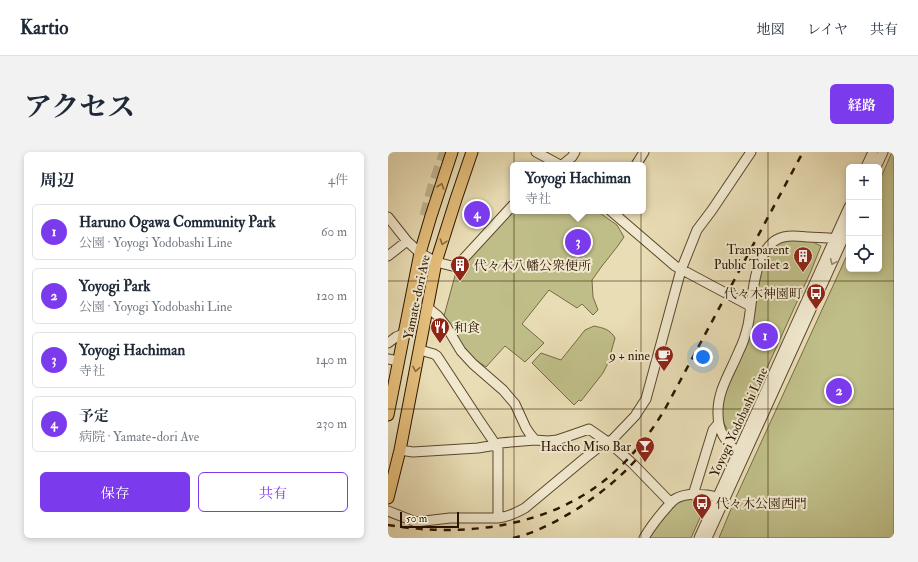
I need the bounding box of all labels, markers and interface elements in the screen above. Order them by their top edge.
text: Kartio [20,16,68,40]
text: 地図 [757,21,785,38]
text: レイヤ [807,21,848,38]
text: 共有 [870,21,898,38]
button: 経路 [830,84,894,124]
text: アクセス [24,90,135,125]
popup [510,162,646,214]
map controls [846,164,882,272]
button: + [846,164,882,200]
text: Yoyogi Hachiman [525,169,631,188]
text: 周辺 [40,170,74,191]
text: 4件 [328,172,348,188]
one-way arrow [436,182,444,189]
text: 寺社 [525,191,551,207]
pin: 4 [464,199,490,229]
button: − [846,200,882,236]
text: Haruno Ogawa Community Park [79,213,276,232]
text: 1 [52,224,56,240]
text: 60 m [321,224,347,240]
pin: 3 [565,227,591,257]
text: 公園 · Yoyogi Yodobashi Line [79,235,232,251]
button: locate [846,236,882,272]
one-way arrow [439,239,447,246]
place label: Transparent Public Toilet 2 [714,242,789,273]
building icon: Transparent Public Toilet 2 [792,245,814,273]
street label: Yamate-dori Ave [400,253,434,341]
building icon: 代々木八幡公衆便所 [449,254,471,282]
place label: 代々木八幡公衆便所 [474,258,591,274]
one-way arrow [830,258,838,265]
text: Yoyogi Park [79,277,151,296]
bus stop icon: 代々木神園町 [805,282,827,310]
place label: 代々木神園町 [724,286,802,302]
text: 2 [51,288,57,304]
text: 120 m [316,288,347,304]
text: 公園 · Yoyogi Yodobashi Line [79,299,232,315]
restaurant icon: 和食 [429,316,451,344]
place label: 和食 [454,320,480,336]
pin: 1 [752,321,778,351]
text: Yoyogi Hachiman [79,341,185,360]
cafe icon: 9 + nine [653,344,675,372]
your location [693,347,713,367]
place label: 9 + nine [608,348,651,364]
text: 3 [52,352,57,368]
text: 140 m [316,352,347,368]
text: 寺社 [79,363,105,379]
street label: Yoyogi Yodobashi Line [706,365,772,480]
one-way arrow [412,366,420,373]
pin: 2 [826,376,852,406]
text: 予定 [79,407,109,426]
text: 4 [50,416,58,432]
text: 230 m [316,416,347,432]
text: 病院 · Yamate-dori Ave [79,429,199,445]
bar icon: Haccho Miso Bar [634,435,656,463]
place label: Haccho Miso Bar [541,439,631,455]
button: 保存 [40,472,190,512]
button: 共有 [198,472,348,512]
bus stop icon: 代々木公園西門 [691,492,713,520]
place label: 代々木公園西門 [716,496,807,512]
scale bar [400,510,459,529]
text: 50 m [406,512,427,525]

